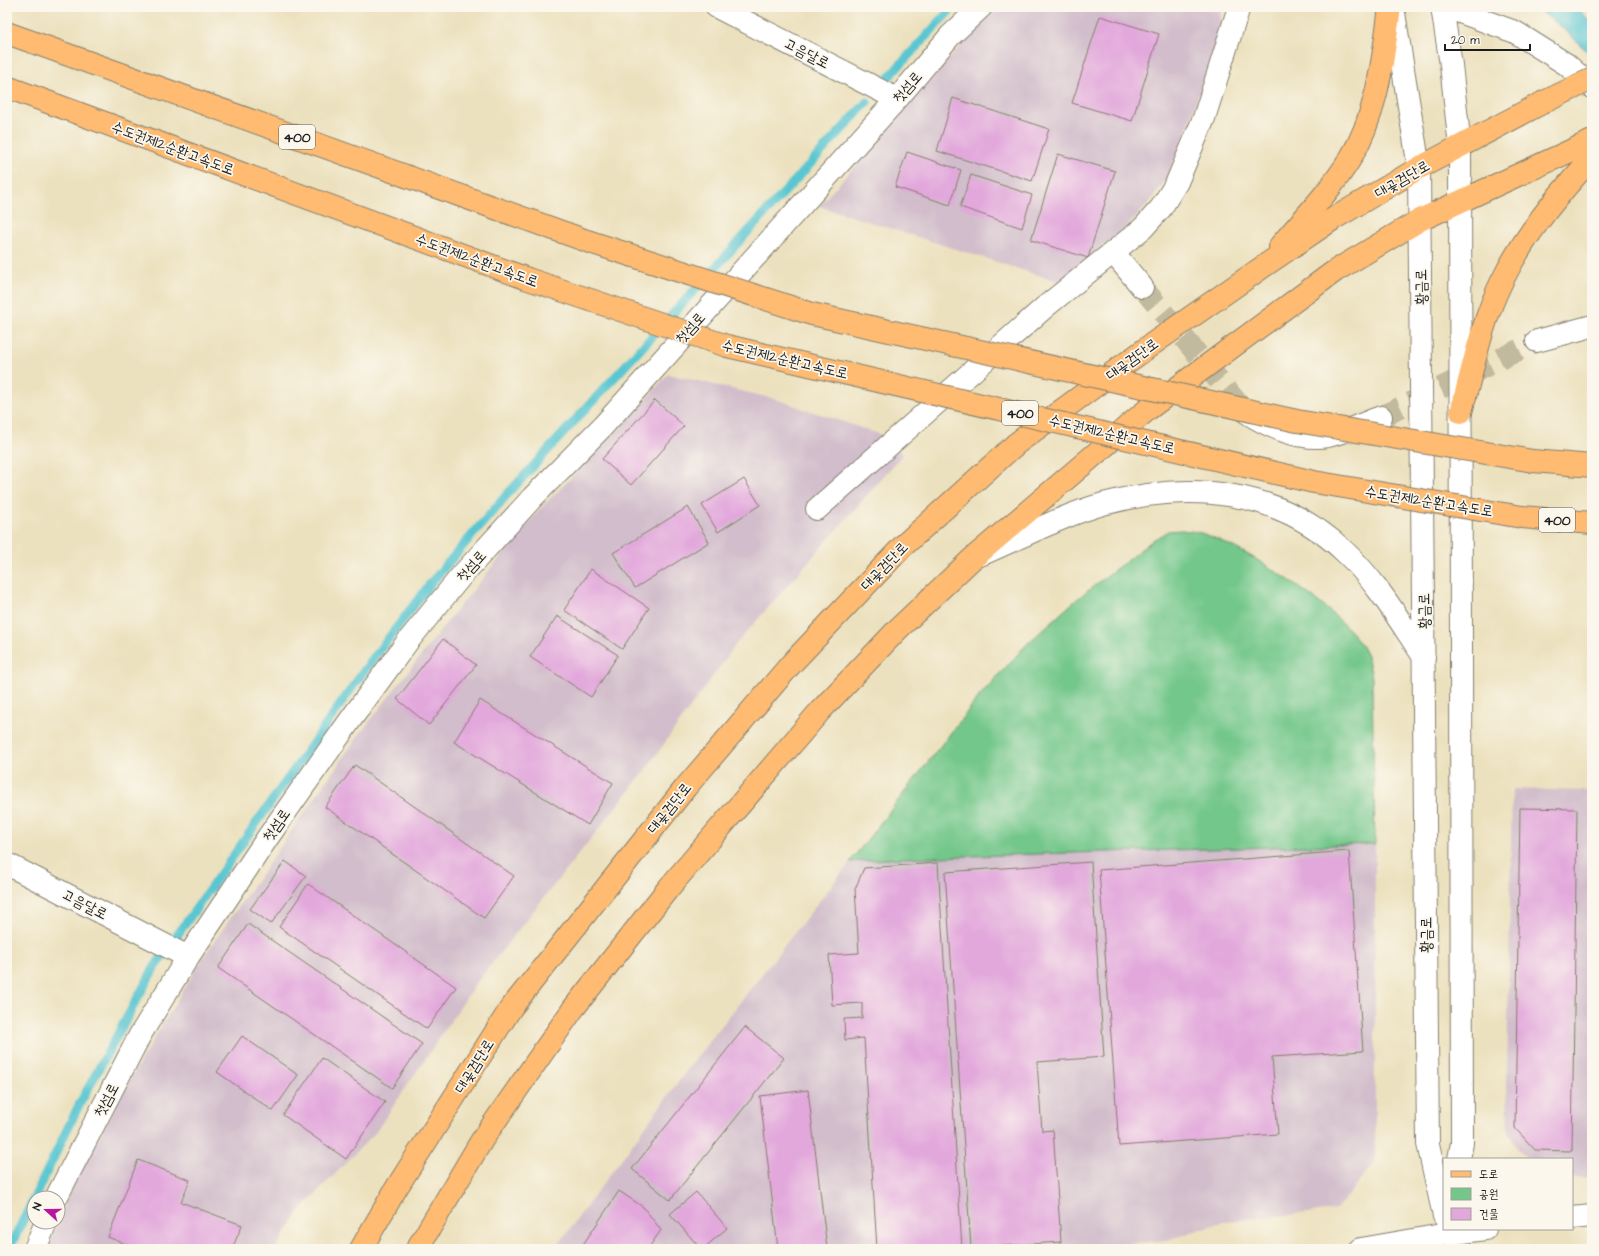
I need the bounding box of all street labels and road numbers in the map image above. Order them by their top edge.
street label: 고음달로 [780,33,833,74]
street label: 첫섬로 [888,67,927,108]
street label: 수도권제2순환고속도로 [108,116,237,180]
road number: 400 [279,125,315,149]
street label: 대곶검단로 [1371,155,1434,204]
street label: 수도권제2순환고속도로 [412,228,541,292]
street label: 황금로 [1411,269,1432,305]
street label: 첫섬로 [670,308,710,349]
street label: 대곶검단로 [1102,333,1163,386]
street label: 수도권제2순환고속도로 [720,335,850,384]
road number: 400 [1002,401,1038,425]
street label: 수도권제2순환고속도로 [1047,410,1177,459]
street label: 수도권제2순환고속도로 [1363,481,1494,522]
road number: 400 [1539,508,1575,532]
street label: 대곶검단로 [856,537,913,595]
street label: 첫섬로 [451,546,491,587]
street label: 황금로 [1414,593,1435,629]
street label: 대곶검단로 [642,778,697,838]
street label: 첫섬로 [257,804,295,846]
street label: 고음달로 [58,884,111,925]
street label: 황금로 [1416,917,1437,953]
street label: 대곶검단로 [450,1035,499,1097]
street label: 첫섬로 [89,1079,124,1121]

